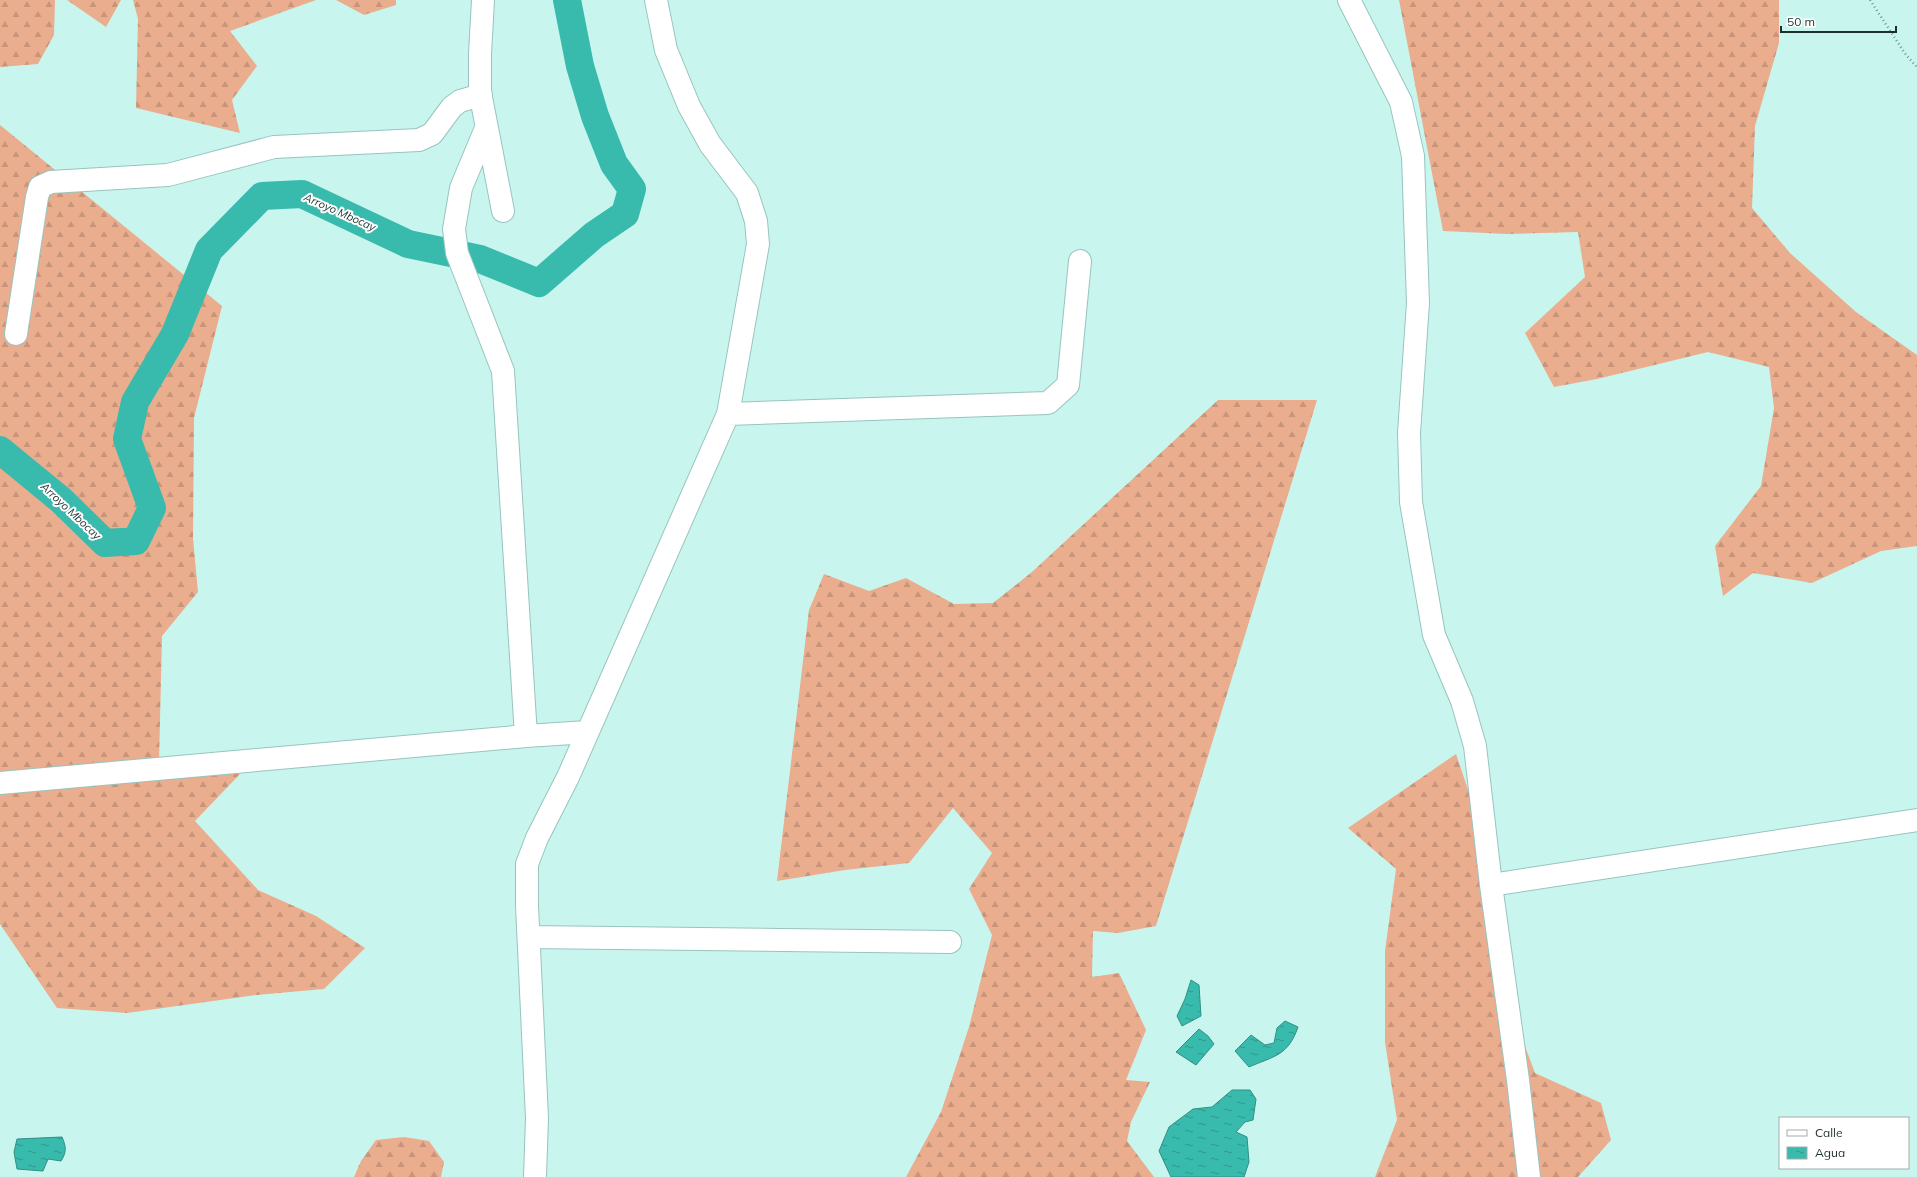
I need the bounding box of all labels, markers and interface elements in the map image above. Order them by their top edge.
scale bar [1781,8,1896,34]
text: 50 m [1787,14,1815,29]
water label: Arroyo Mbocay [301,189,379,235]
water label: Arroyo Mbocay [37,479,105,543]
legend [1779,1117,1909,1169]
text: Calle [1815,1125,1842,1140]
text: Agua [1815,1145,1845,1160]

